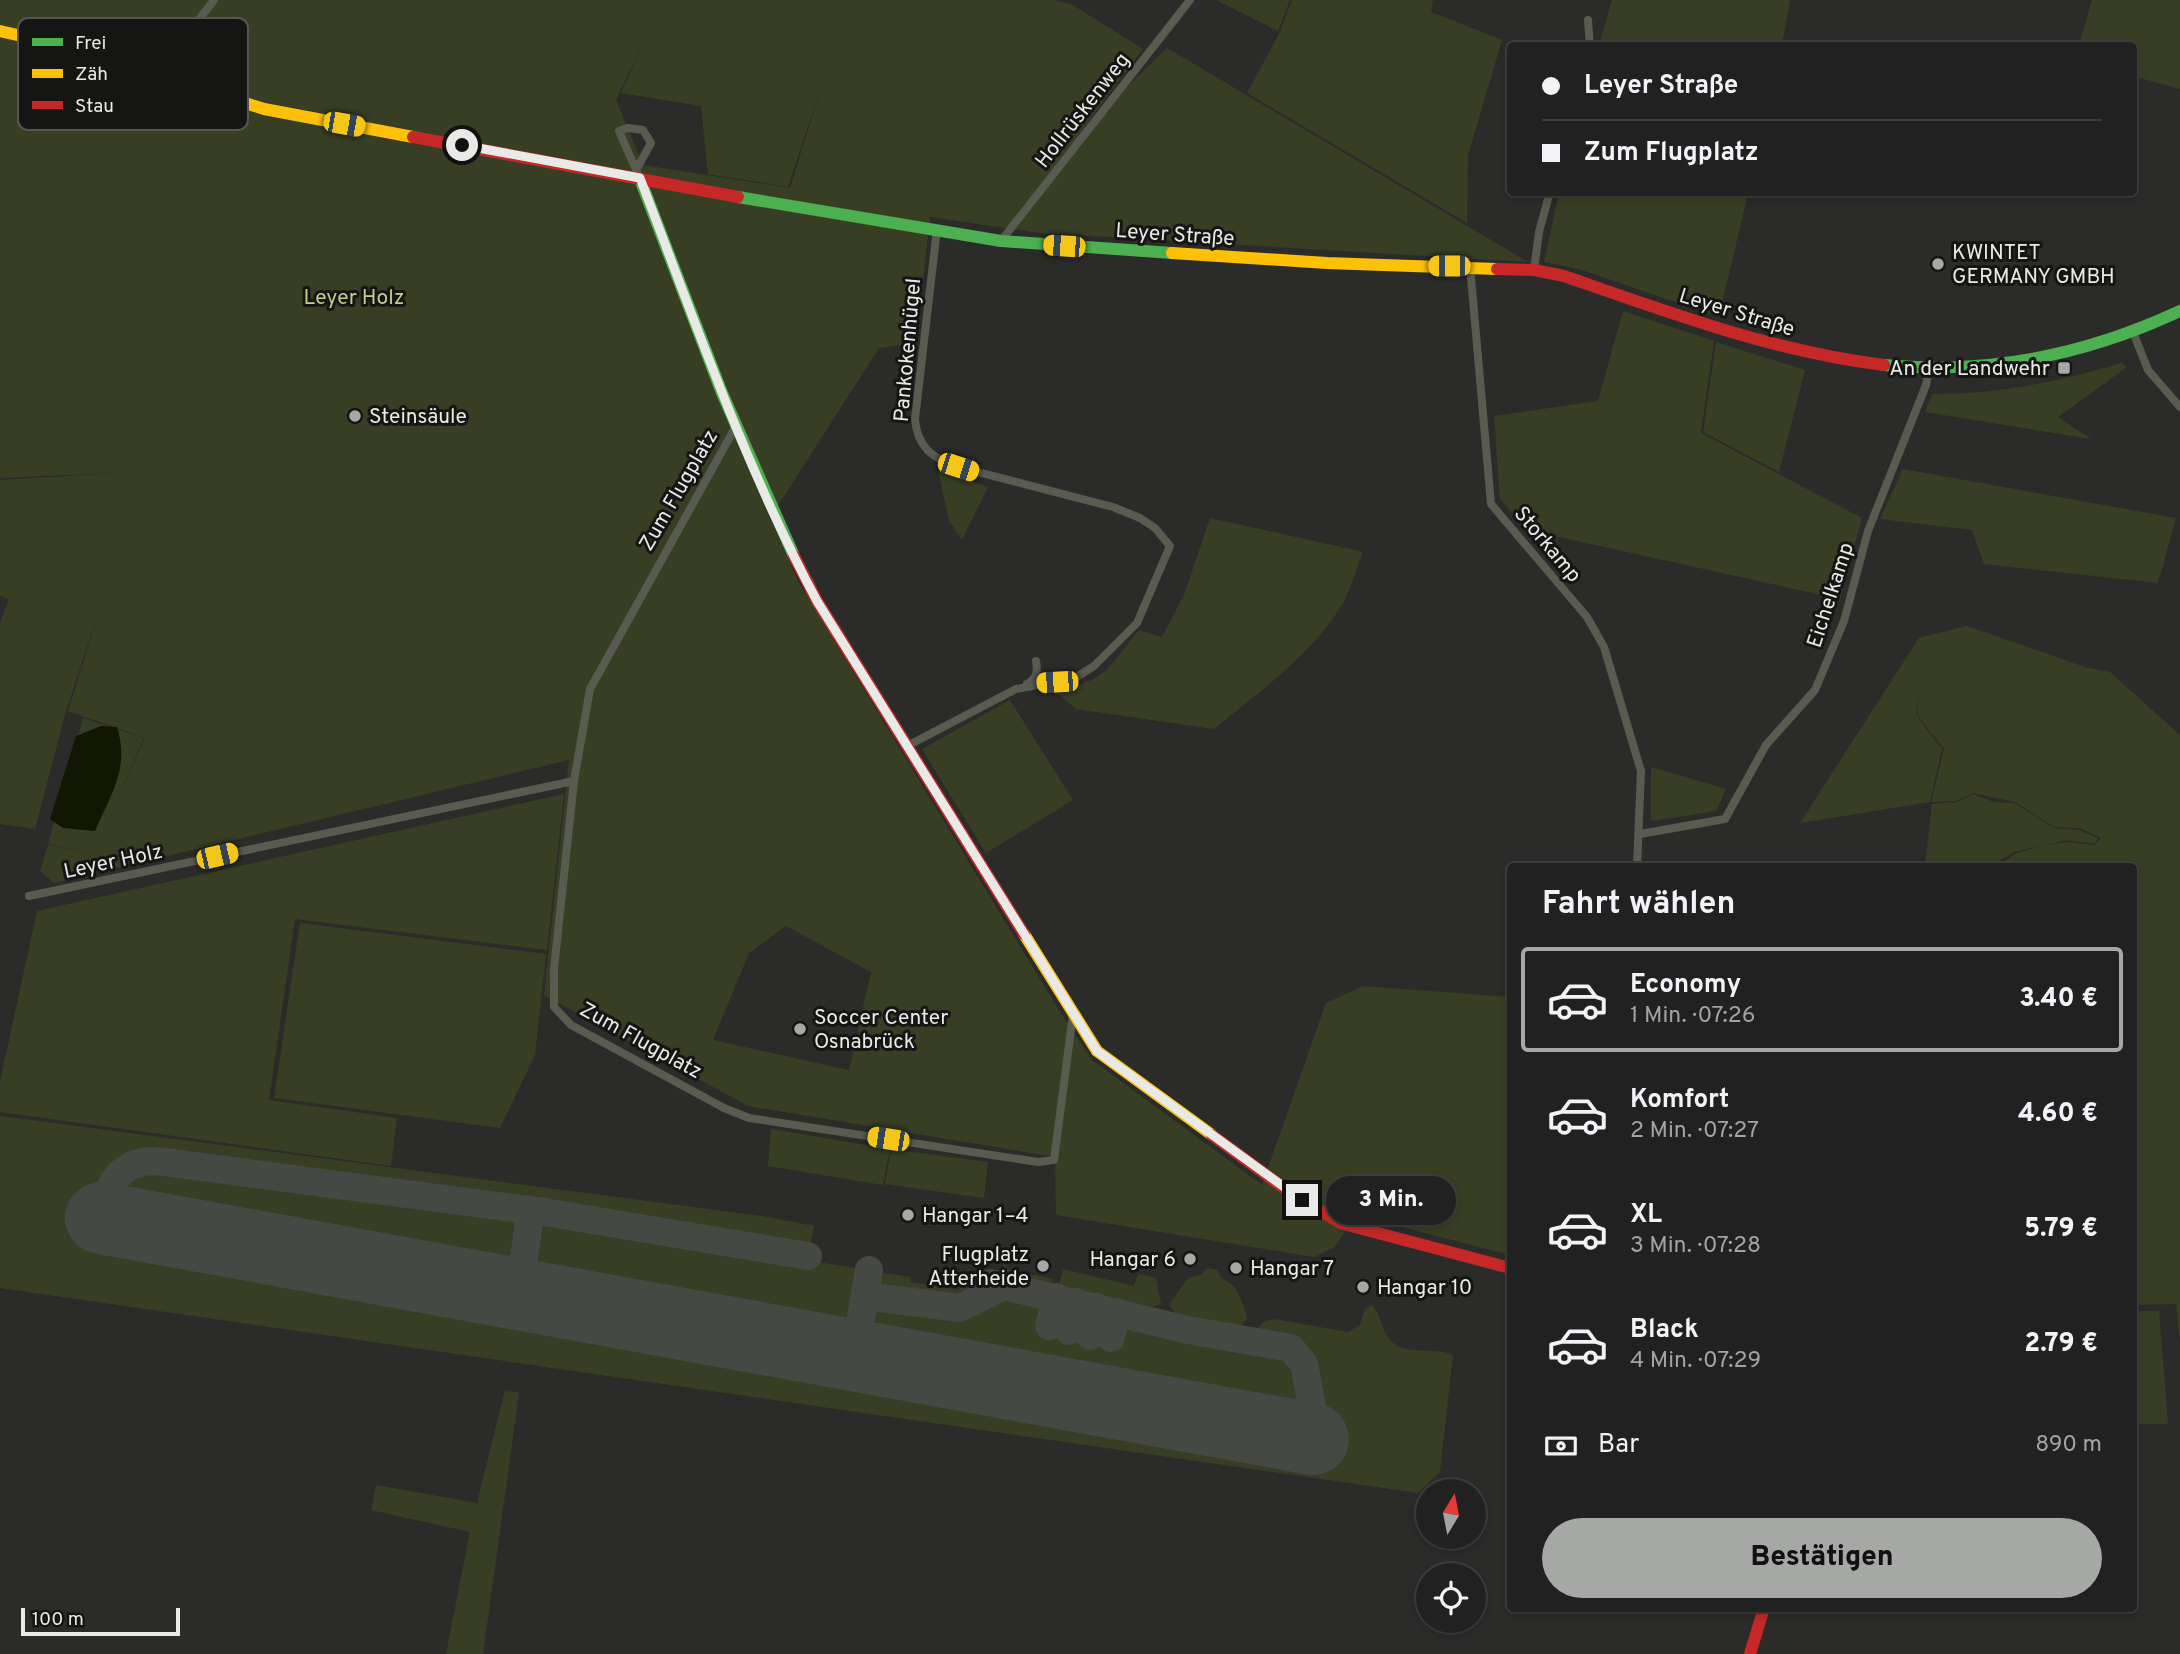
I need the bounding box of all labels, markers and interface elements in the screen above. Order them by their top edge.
legend [18,18,248,130]
text: Frei [75,32,106,56]
street label: Hollrüskenweg [1030,48,1137,174]
text: Zäh [75,63,108,87]
text: Leyer Straße [1584,70,1738,103]
text: Stau [75,95,114,119]
car [322,110,367,138]
route start [446,129,478,161]
text: Zum Flugplatz [1584,137,1759,170]
street label: Leyer Straße [1114,218,1235,253]
car [1043,234,1086,258]
place label: KWINTET GERMANY GMBH [1952,240,2115,291]
car [1429,256,1471,277]
marker: KWINTET GERMANY GMBH [1930,256,1946,272]
street label: Pankokenhügel [889,277,928,423]
street label: Leyer Straße [1676,283,1798,344]
park label: Leyer Holz [304,285,404,312]
place label: An der Landwehr [1889,356,2050,383]
marker: An der Landwehr [2056,360,2072,376]
place label: Steinsäule [369,404,467,431]
marker: Steinsäule [347,408,363,424]
street label: Zum Flugplatz [634,425,725,556]
car [935,451,982,483]
street label: Storkamp [1507,501,1587,589]
street label: Eichelkamp [1802,539,1861,652]
car [1036,670,1079,694]
street label: Leyer Holz [61,839,165,886]
car [195,841,240,871]
text: Fahrt wählen [1542,885,1735,925]
icon: car [1546,968,1609,1031]
text: Economy [1630,969,1741,1002]
text: 3.40 € [2019,983,2098,1016]
street label: Zum Flugplatz [574,997,706,1086]
text: 1 Min. · 07:26 [1630,1002,1756,1031]
place label: Soccer Center Osnabrück [814,1005,948,1056]
marker: Soccer Center Osnabrück [792,1021,808,1037]
icon: car [1546,1083,1609,1146]
text: Komfort [1630,1084,1729,1117]
text: 4.60 € [2018,1098,2098,1131]
text: 2 Min. · 07:27 [1630,1117,1759,1146]
car [866,1125,911,1153]
callout: 3 Min. [1326,1176,1456,1224]
route end [1286,1184,1318,1216]
text: 3 Min. [1359,1186,1423,1215]
icon: car [1546,1198,1609,1261]
text: XL [1630,1199,1662,1232]
place label: Hangar 1–4 [922,1203,1028,1230]
marker: Hangar 1–4 [900,1207,916,1223]
text: 5.79 € [2024,1213,2098,1246]
text: 3 Min. · 07:28 [1630,1232,1761,1261]
place label: Flugplatz Atterheide [928,1242,1029,1293]
place label: Hangar 6 [1090,1247,1176,1274]
marker: Hangar 6 [1182,1251,1198,1267]
place label: Hangar 7 [1250,1256,1334,1283]
marker: Flugplatz Atterheide [1035,1258,1051,1274]
marker: Hangar 7 [1228,1260,1244,1276]
place label: Hangar 10 [1377,1275,1472,1302]
marker: Hangar 10 [1355,1279,1371,1295]
icon: car [1546,1313,1609,1376]
text: Black [1630,1314,1699,1347]
text: 2.79 € [2024,1328,2098,1361]
text: 4 Min. · 07:29 [1630,1347,1761,1376]
icon: cash [1542,1427,1580,1465]
text: Bar [1598,1429,1639,1462]
text: 890 m [2035,1431,2102,1460]
north arrow [1416,1479,1486,1549]
map controls [1416,1479,1486,1633]
button: Bestätigen [1542,1518,2102,1598]
button: locate [1416,1563,1486,1633]
scale bar [21,1605,180,1637]
text: 100 m [32,1608,84,1632]

